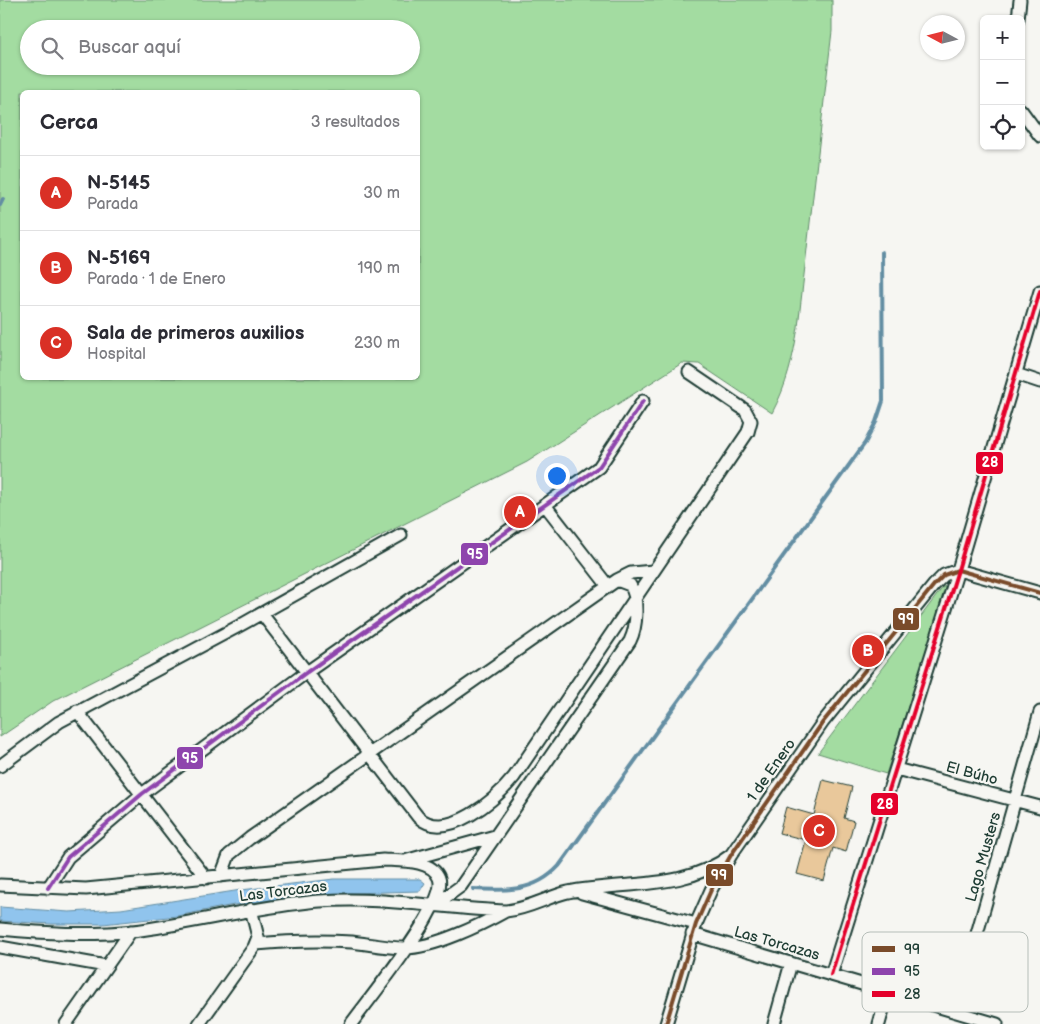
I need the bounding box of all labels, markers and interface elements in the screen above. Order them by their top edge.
north arrow [920,15,965,60]
map controls [980,15,1025,150]
button: + [980,15,1025,60]
search box [20,20,420,75]
icon: search [38,34,66,62]
text: Buscar aquí [78,36,181,59]
button: − [980,60,1025,105]
button: locate [980,105,1025,150]
text: Cerca [40,110,98,135]
text: 3 resultados [311,113,400,132]
text: N-5145 [87,172,150,195]
text: A [51,184,61,203]
text: 30 m [363,184,400,203]
text: Parada [87,195,138,214]
text: N-5169 [87,247,151,270]
text: B [50,259,62,278]
text: 190 m [358,259,400,278]
text: Parada · 1 de Enero [87,270,226,289]
text: Sala de primeros auxilios [87,322,304,345]
text: C [50,334,62,353]
text: 230 m [354,334,400,353]
text: Hospital [87,345,146,364]
line badge: 28 [975,451,1004,475]
text: 28 [982,454,998,471]
your location [544,463,570,489]
pin: A [504,493,536,531]
line badge: 95 [460,542,489,566]
text: 95 [467,546,483,563]
line badge: 99 [892,607,920,631]
text: 99 [898,611,914,628]
pin: B [852,632,884,670]
street label: 1 de Enero [743,735,800,805]
line badge: 95 [176,746,204,770]
text: 95 [182,750,198,767]
street label: El Búho [944,757,1000,789]
line badge: 28 [870,792,899,816]
text: 28 [877,796,893,813]
street label: Lago Musters [962,809,1006,904]
pin: C [803,812,835,850]
line badge: 99 [705,863,734,887]
text: 99 [711,867,727,884]
street label: Las Torcazas [238,877,329,906]
street label: Las Torcazas [732,922,822,965]
legend [862,932,1028,1012]
text: 99 [904,941,920,958]
text: 95 [904,963,920,980]
text: 28 [904,986,920,1003]

